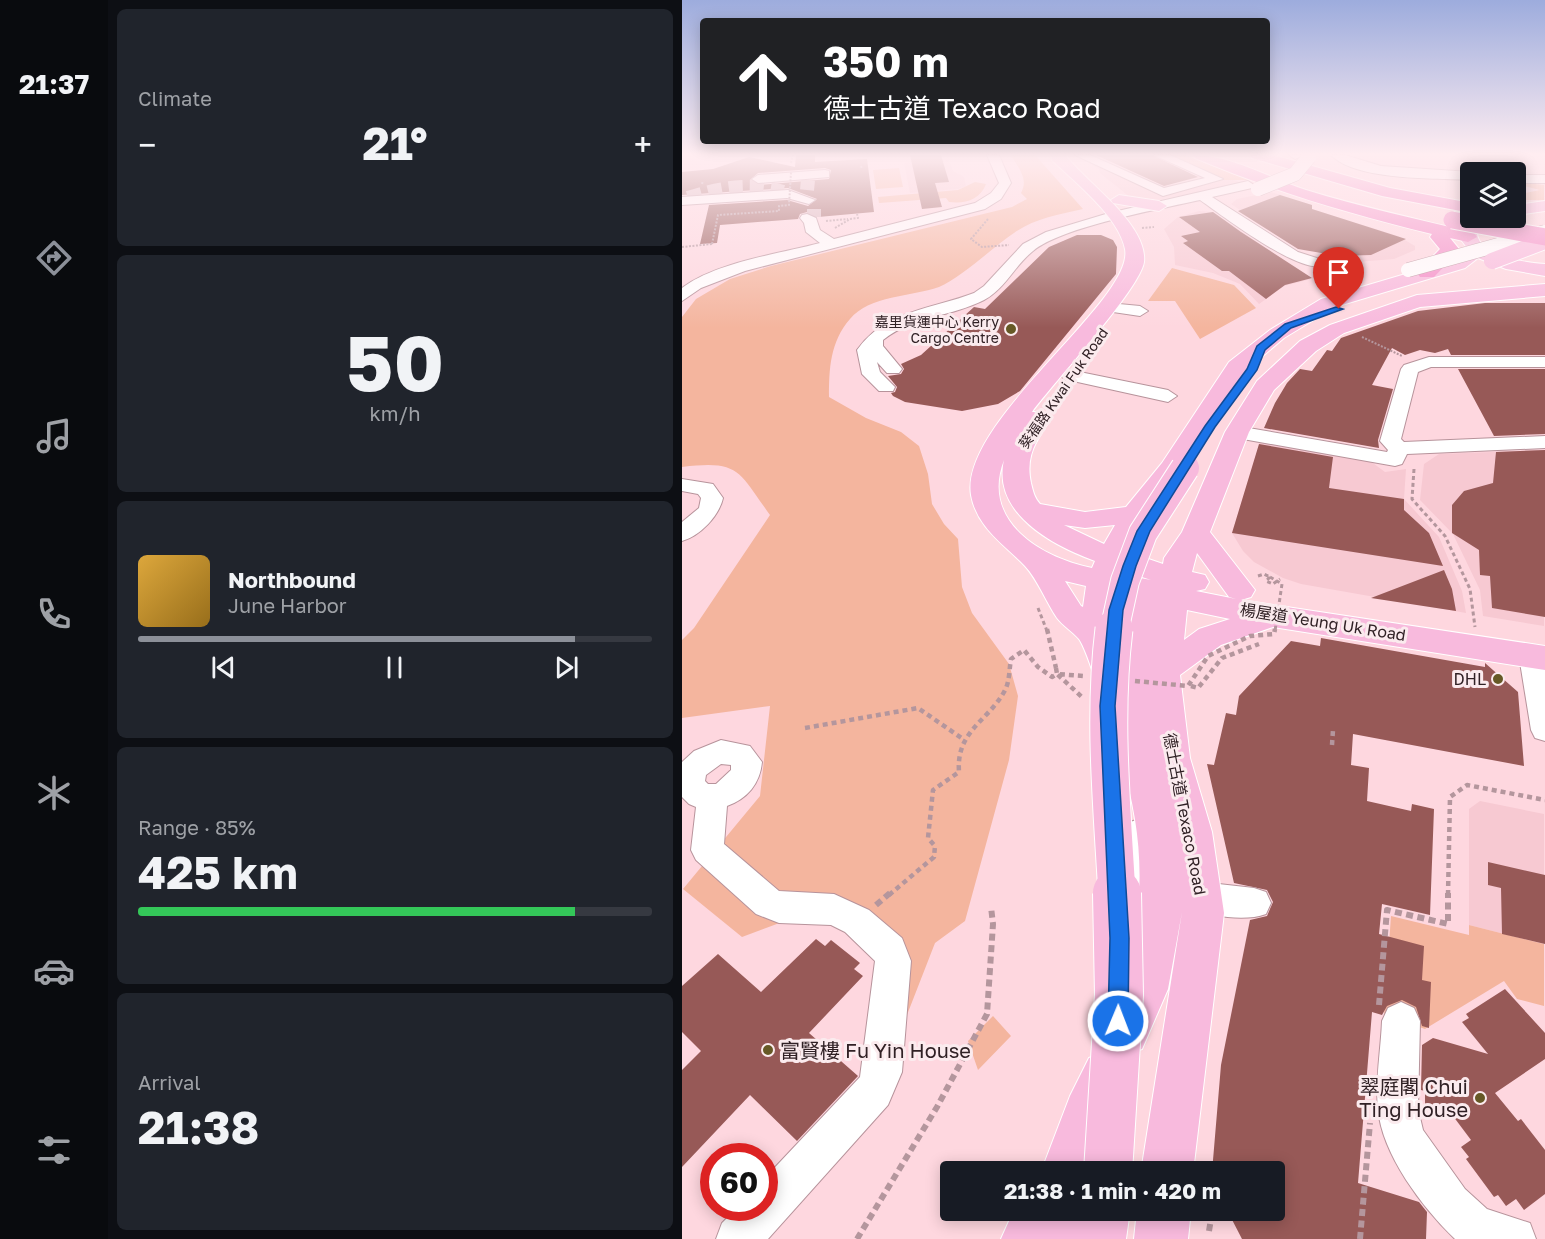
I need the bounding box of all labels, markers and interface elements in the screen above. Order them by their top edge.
text: 350 m [823,36,949,86]
icon: ahead [724,42,802,120]
text: 21:37 [19,68,89,100]
text: Climate [138,86,212,110]
text: 德士古道 Texaco Road [823,92,1101,124]
text: 21° [362,116,428,170]
text: − [138,125,156,164]
text: + [634,125,652,164]
map controls [1460,162,1526,228]
button: layers [1460,162,1526,228]
icon: directions [33,237,75,279]
pin [1313,247,1364,309]
icon: arrive [1322,256,1355,289]
place label: 嘉里貨運中心 Kerry Cargo Centre [875,313,999,346]
text: 50 [346,315,444,408]
marker: 嘉里貨運中心 Kerry Cargo Centre [1004,322,1018,336]
street label: 葵福路 Kwai Fuk Road [1015,324,1111,452]
text: km/h [370,401,420,425]
icon: music [33,415,75,457]
text: Northbound [228,566,356,593]
icon: phone [33,593,75,635]
text: June Harbor [228,593,347,617]
street label: 楊屋道 Yeung Uk Road [1239,599,1407,645]
icon: previous [207,651,240,684]
icon: pause [378,651,411,684]
icon: next [550,651,583,684]
place label: DHL [1454,669,1486,689]
marker: DHL [1491,672,1505,686]
street label: 德士古道 Texaco Road [1159,731,1211,897]
icon: climate [33,772,75,814]
text: Range · 85% [138,815,256,839]
text: 425 km [138,845,298,899]
icon: car [33,950,75,992]
position arrow [1086,989,1150,1053]
place label: 富賢樓 Fu Yin House [780,1038,971,1062]
marker: 富賢樓 Fu Yin House [761,1043,775,1057]
text: Arrival [138,1070,201,1094]
place label: 翠庭閣 Chui Ting House [1359,1074,1468,1121]
marker: 翠庭閣 Chui Ting House [1473,1091,1487,1105]
text: 21:38 [138,1100,259,1154]
icon: filters [33,1129,75,1171]
speed limit sign: 60 [700,1143,778,1221]
text: 21:38 · 1 min · 420 m [1004,1177,1221,1204]

